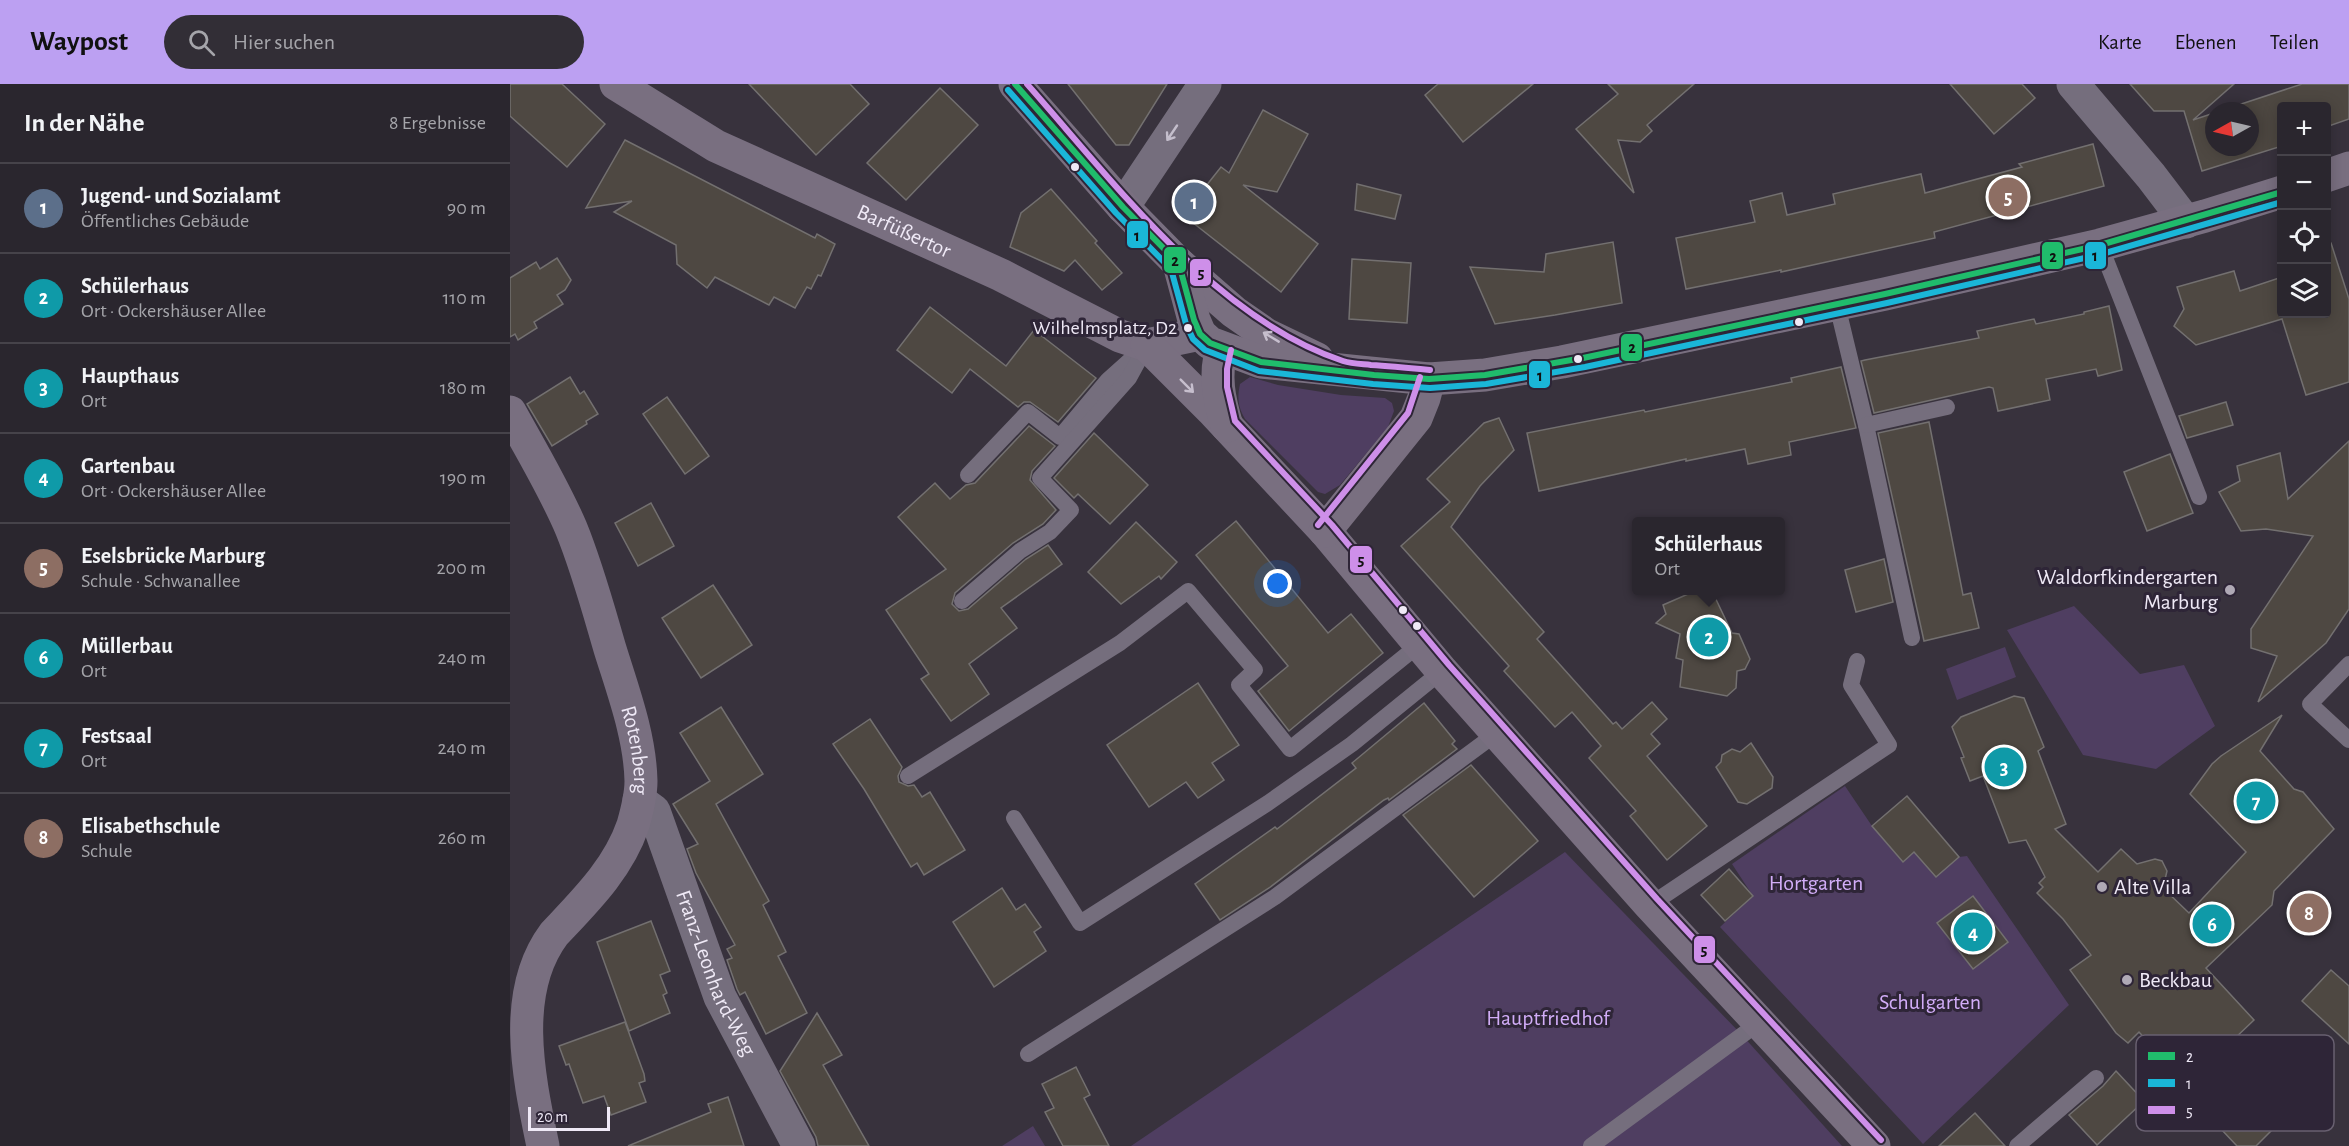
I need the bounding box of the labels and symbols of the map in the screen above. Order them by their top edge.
north arrow [2205,102,2259,156]
one-way arrow [1166,124,1178,140]
unlabelled marker [1069,161,1081,173]
pin: 5 [1988,174,2028,220]
pin: 1 [1174,180,1214,224]
street label: Barfüßertor [854,200,954,262]
line badge: 1 [1126,220,1149,249]
text: 1 [1134,228,1140,244]
line badge: 2 [2041,241,2064,270]
line badge: 1 [2084,241,2107,270]
line badge: 2 [1163,246,1187,274]
text: 1 [2092,248,2098,264]
text: 2 [2049,249,2057,265]
text: 2 [1171,253,1179,269]
line badge: 5 [1189,258,1212,287]
text: 5 [1198,265,1205,281]
unlabelled marker [1793,316,1805,328]
place label: Wilhelmsplatz, D2 [1033,318,1177,338]
marker: Wilhelmsplatz, D2 [1182,322,1194,334]
one-way arrow [1263,331,1280,343]
line badge: 2 [1620,333,1643,362]
text: 2 [1628,340,1636,356]
unlabelled marker [1572,353,1584,365]
line badge: 1 [1528,360,1551,389]
text: 1 [1537,368,1543,384]
one-way arrow [1180,378,1195,393]
line badge: 5 [1349,545,1373,574]
text: 5 [1358,552,1365,568]
place label: Waldorfkindergarten Marburg [2037,566,2218,613]
your location [1263,569,1292,598]
marker: Waldorfkindergarten Marburg [2223,583,2237,597]
unlabelled marker [1397,604,1409,616]
pin: 2 [1690,614,1728,660]
unlabelled marker [1411,620,1423,632]
street label: Rotenberg [617,703,652,796]
pin: 3 [1984,744,2024,790]
pin: 7 [2236,778,2276,824]
park label: Hortgarten [1769,872,1863,894]
place label: Alte Villa [2114,876,2191,898]
marker: Alte Villa [2095,880,2109,894]
street label: Franz-Leonhard-Weg [672,887,760,1060]
pin: 8 [2290,890,2328,936]
pin: 6 [2192,902,2232,946]
pin: 4 [1954,910,1992,954]
line badge: 5 [1693,935,1716,964]
text: 5 [1701,942,1708,958]
place label: Beckbau [2139,969,2212,991]
marker: Beckbau [2120,973,2134,987]
park label: Schulgarten [1879,991,1981,1013]
park label: Hauptfriedhof [1486,1007,1611,1029]
legend [2136,1035,2334,1131]
text: 2 [2186,1049,2193,1065]
text: 1 [2186,1076,2192,1092]
text: 5 [2186,1103,2193,1119]
scale bar [528,1104,610,1132]

